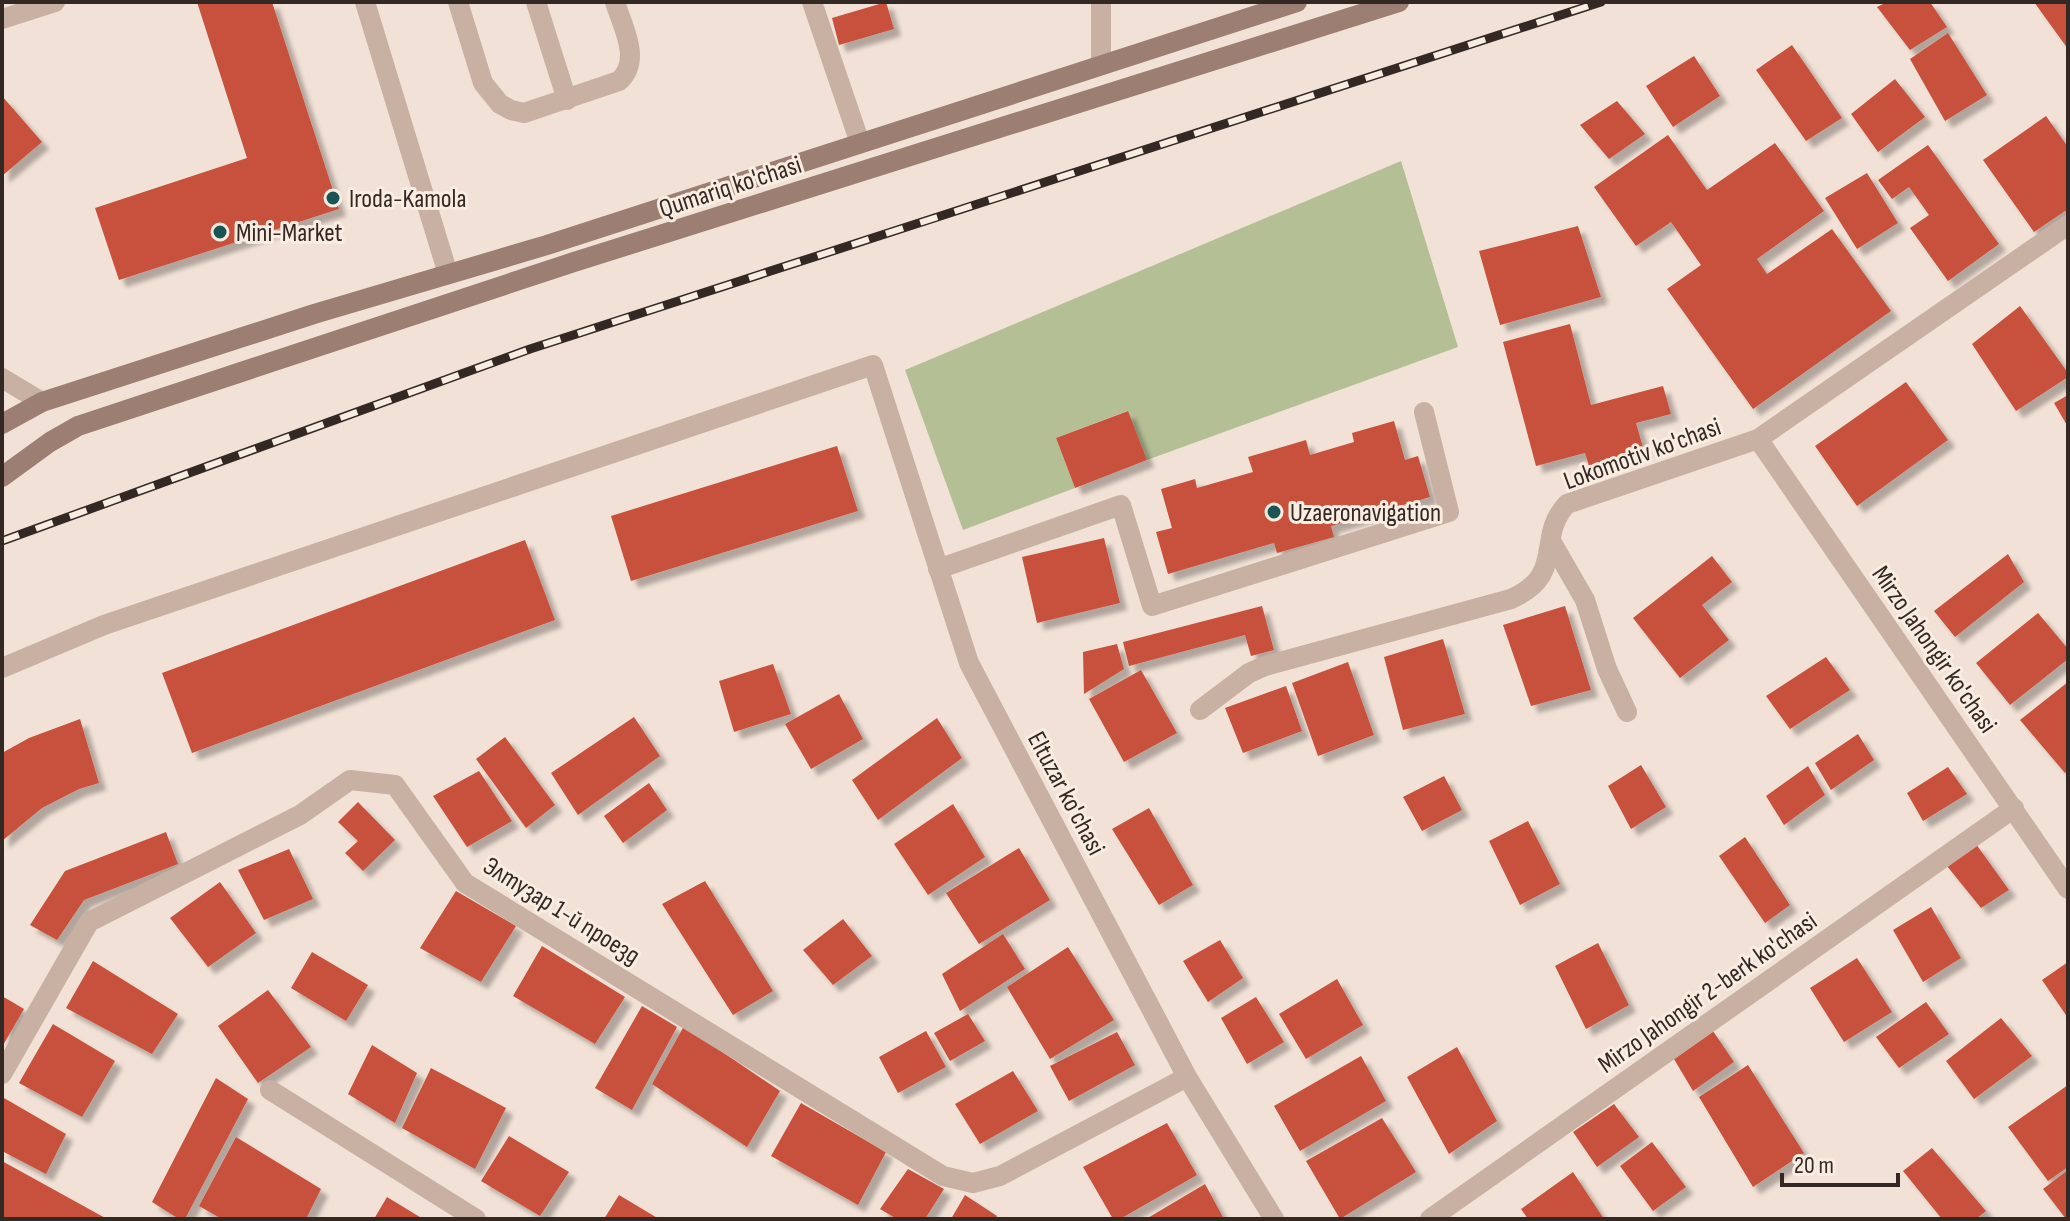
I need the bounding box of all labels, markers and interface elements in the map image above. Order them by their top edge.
street label: Qumariq ko'chasi [655,150,806,225]
place label: Iroda-Kamola [349,184,466,215]
marker: Iroda-Kamola [324,189,342,207]
place label: Mini-Market [236,218,343,249]
marker: Mini-Market [211,223,229,241]
street label: Lokomotiv ko'chasi [1560,412,1725,497]
place label: Uzaeronavigation [1290,498,1441,529]
marker: Uzaeronavigation [1265,503,1283,521]
street label: Mirzo Jahongir ko'chasi [1865,560,2003,739]
street label: Eltuzar ko'chasi [1020,727,1111,861]
street label: Элтузар 1-й проезд [477,851,645,972]
street label: Mirzo Jahongir 2-berk ko'chasi [1592,906,1823,1080]
scale bar [1782,1137,1898,1187]
text: 20 m [1794,1151,1834,1180]

